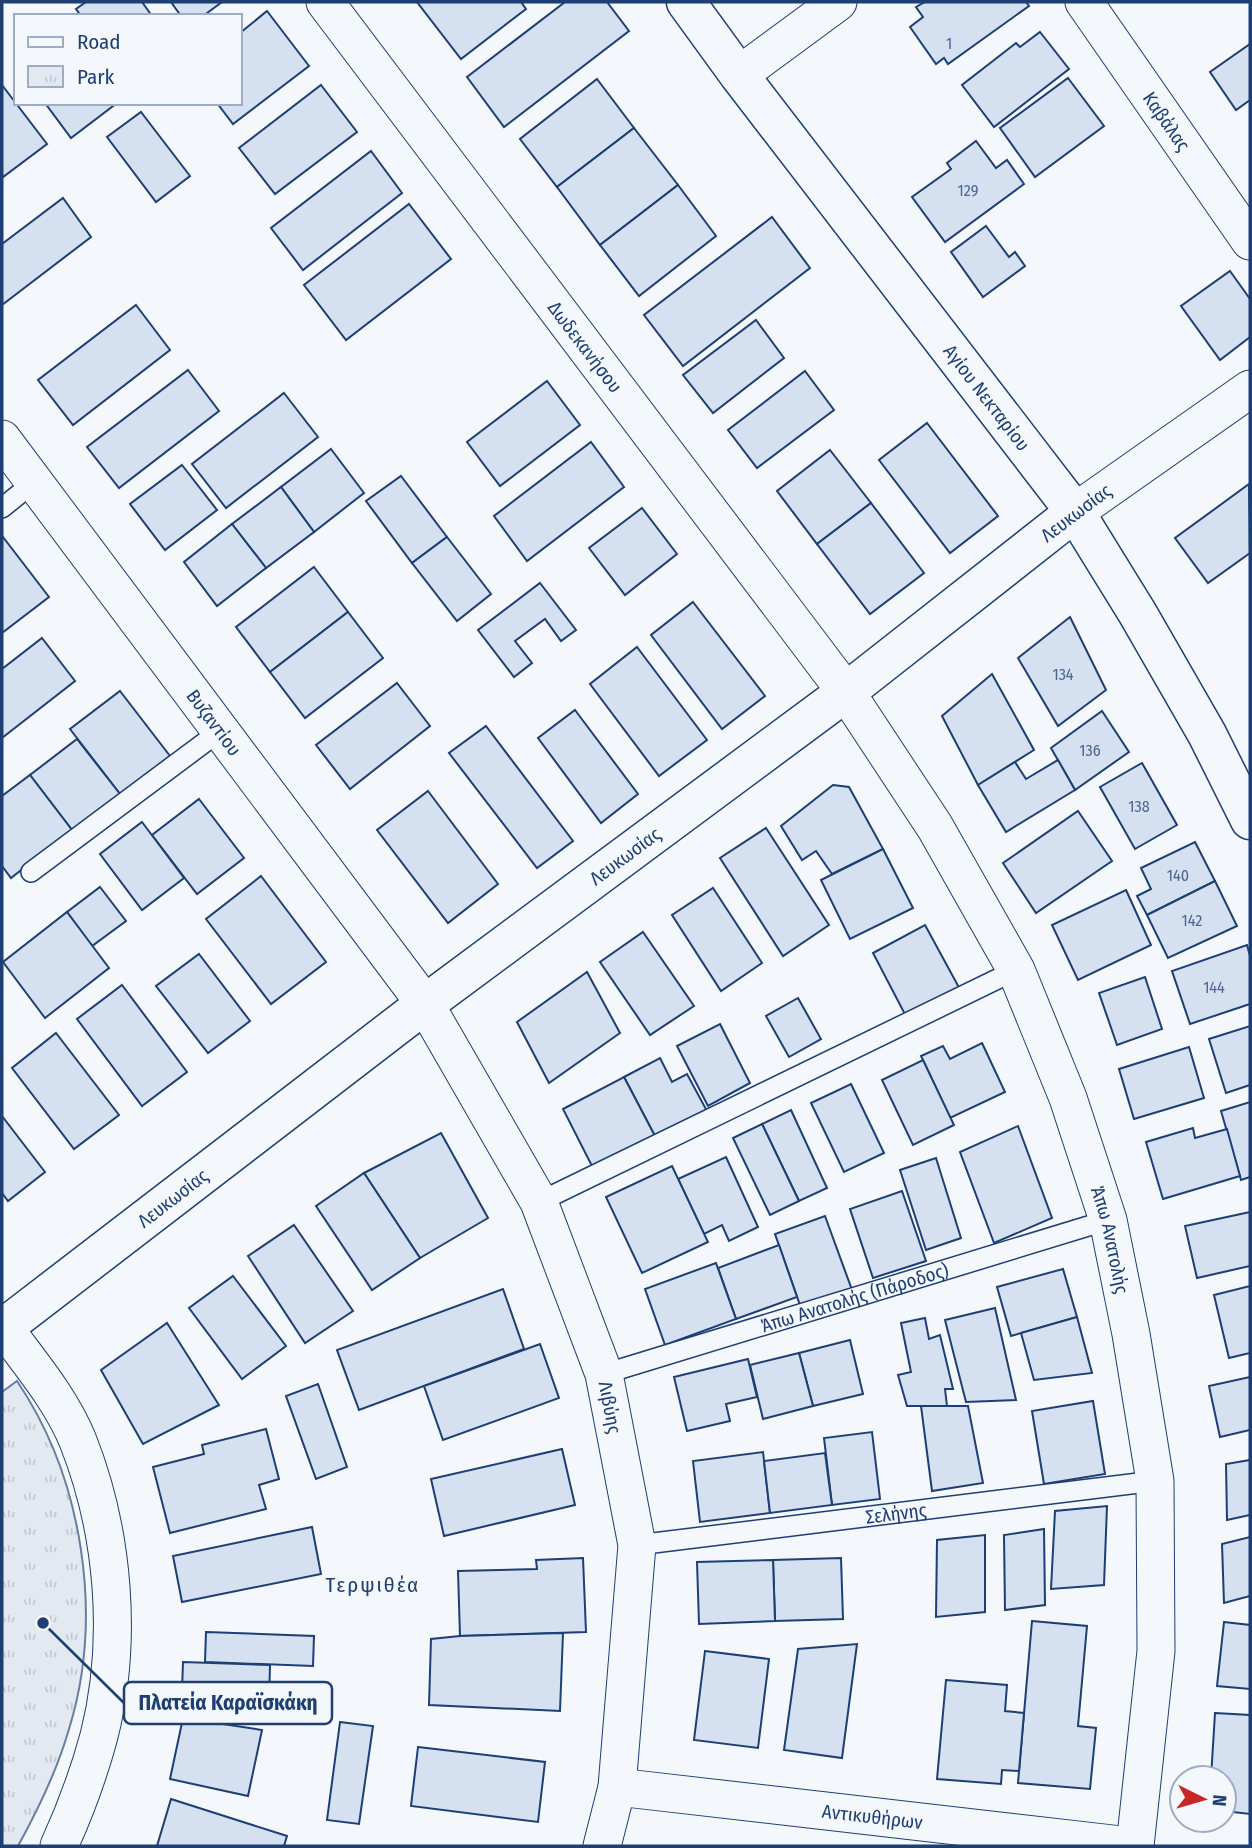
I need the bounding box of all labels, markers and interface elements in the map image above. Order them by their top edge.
legend [14,14,242,105]
text: Road [77,29,121,55]
house number: 1 [946,34,952,53]
text: Park [77,64,115,90]
street label: Καβάλας [1138,87,1195,155]
house number: 129 [958,181,979,200]
street label: Δωδεκανήσου [543,296,627,397]
street label: Αγίου Νεκταρίου [939,340,1035,455]
street label: Λευκωσίας [1036,479,1116,547]
house number: 134 [1052,665,1074,684]
street label: Βυζαντίου [182,685,247,760]
house number: 136 [1079,741,1101,760]
house number: 138 [1128,797,1150,816]
street label: Λευκωσίας [585,822,665,890]
house number: 140 [1167,866,1189,885]
house number: 142 [1182,911,1202,930]
house number: 144 [1203,978,1225,997]
street label: Λευκωσίας [133,1164,212,1232]
street label: Άπω Ανατολής [1086,1183,1134,1296]
street label: Άπω Ανατολής (Πάροδος) [758,1258,951,1337]
street label: Λιβύης [594,1379,627,1435]
street label: Σελήνης [864,1498,928,1528]
district label: Τερψιθέα [326,1572,420,1598]
callout: Πλατεία Καραϊσκάκη [124,1682,332,1724]
text: Πλατεία Καραϊσκάκη [138,1690,318,1716]
north arrow [1168,1764,1238,1834]
text: N [1207,1794,1231,1807]
street label: Αντικυθήρων [821,1799,925,1834]

